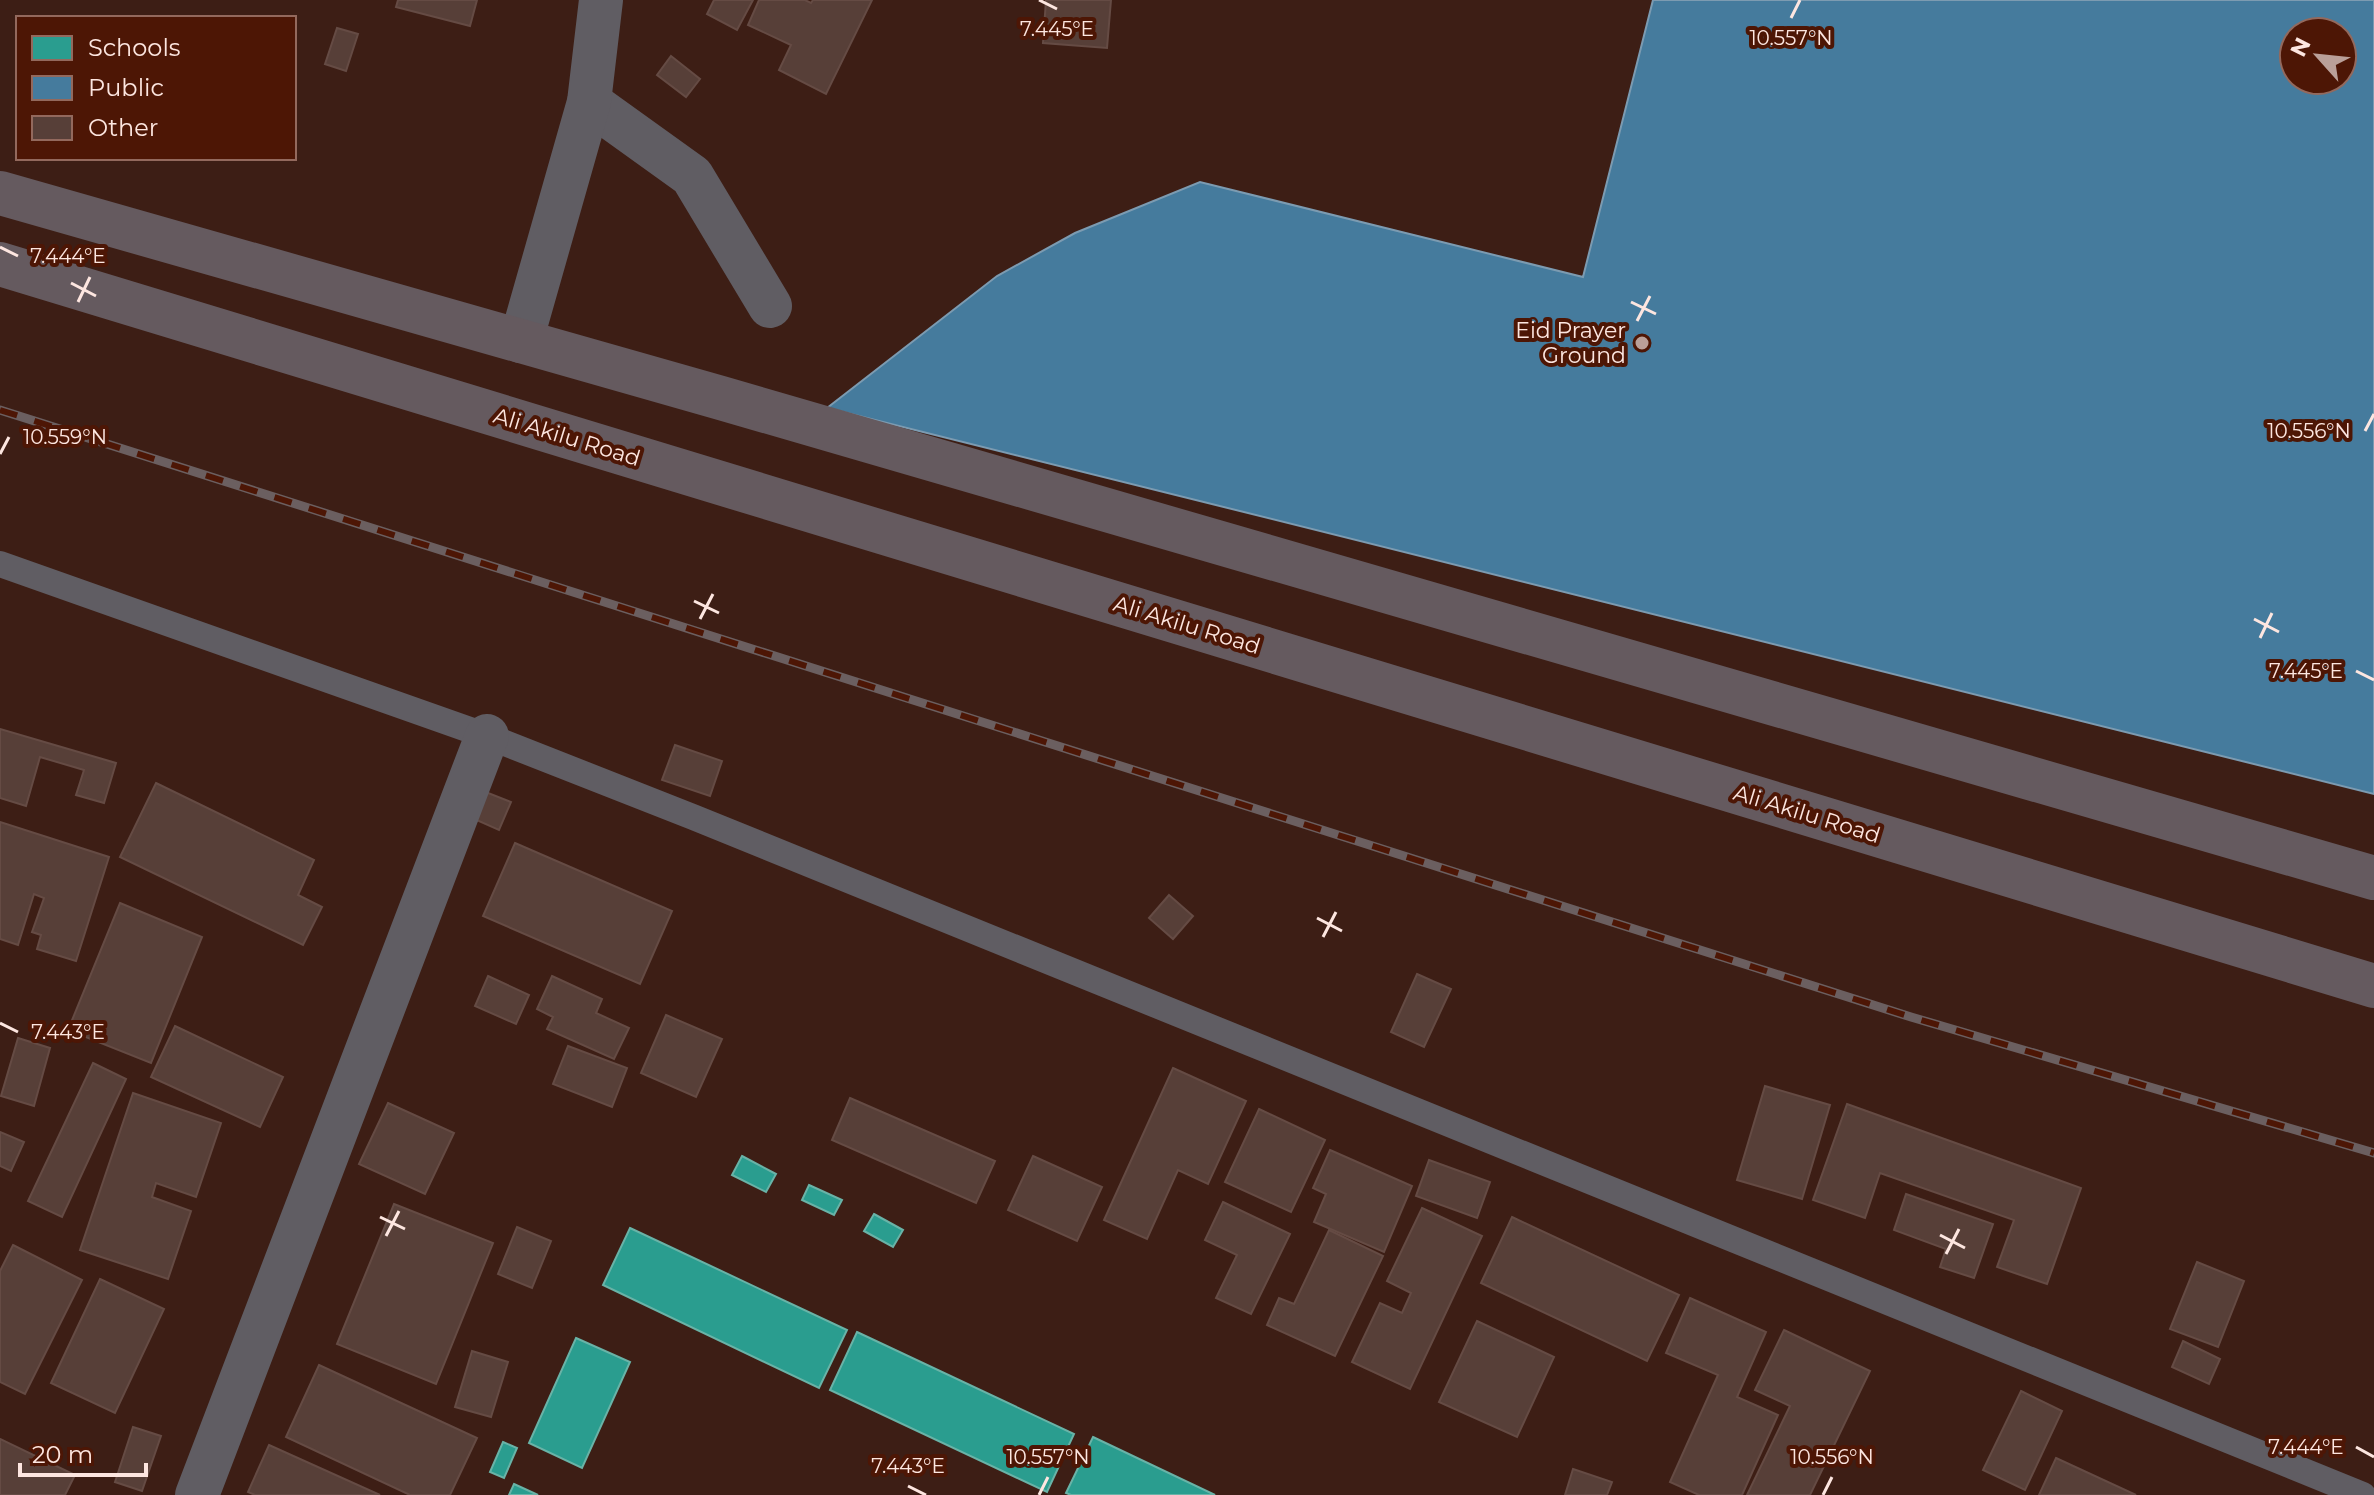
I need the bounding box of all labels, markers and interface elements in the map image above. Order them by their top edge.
legend [16,16,296,160]
north arrow [2278,16,2358,96]
text: 7.445°E [1020,17,1094,41]
text: 10.557°N [1749,26,1833,50]
text: Schools [88,33,181,62]
text: N [2285,33,2317,61]
text: Public [88,73,164,102]
text: Other [88,113,158,142]
text: 7.444°E [30,244,106,268]
place label: Eid Prayer Ground [1515,317,1626,369]
marker: Eid Prayer Ground [1633,334,1651,352]
street label: Ali Akilu Road [490,402,644,472]
text: 10.556°N [2267,419,2351,443]
text: 10.559°N [23,425,107,449]
street label: Ali Akilu Road [1110,590,1264,660]
text: 7.445°E [2269,659,2343,683]
street label: Ali Akilu Road [1730,779,1884,849]
text: 7.443°E [31,1020,105,1044]
scale bar [20,1427,146,1477]
text: 7.444°E [2268,1435,2344,1459]
text: 20 m [32,1440,93,1469]
text: 10.557°N [1006,1445,1090,1469]
text: 10.556°N [1790,1445,1874,1469]
text: 7.443°E [871,1454,945,1478]

